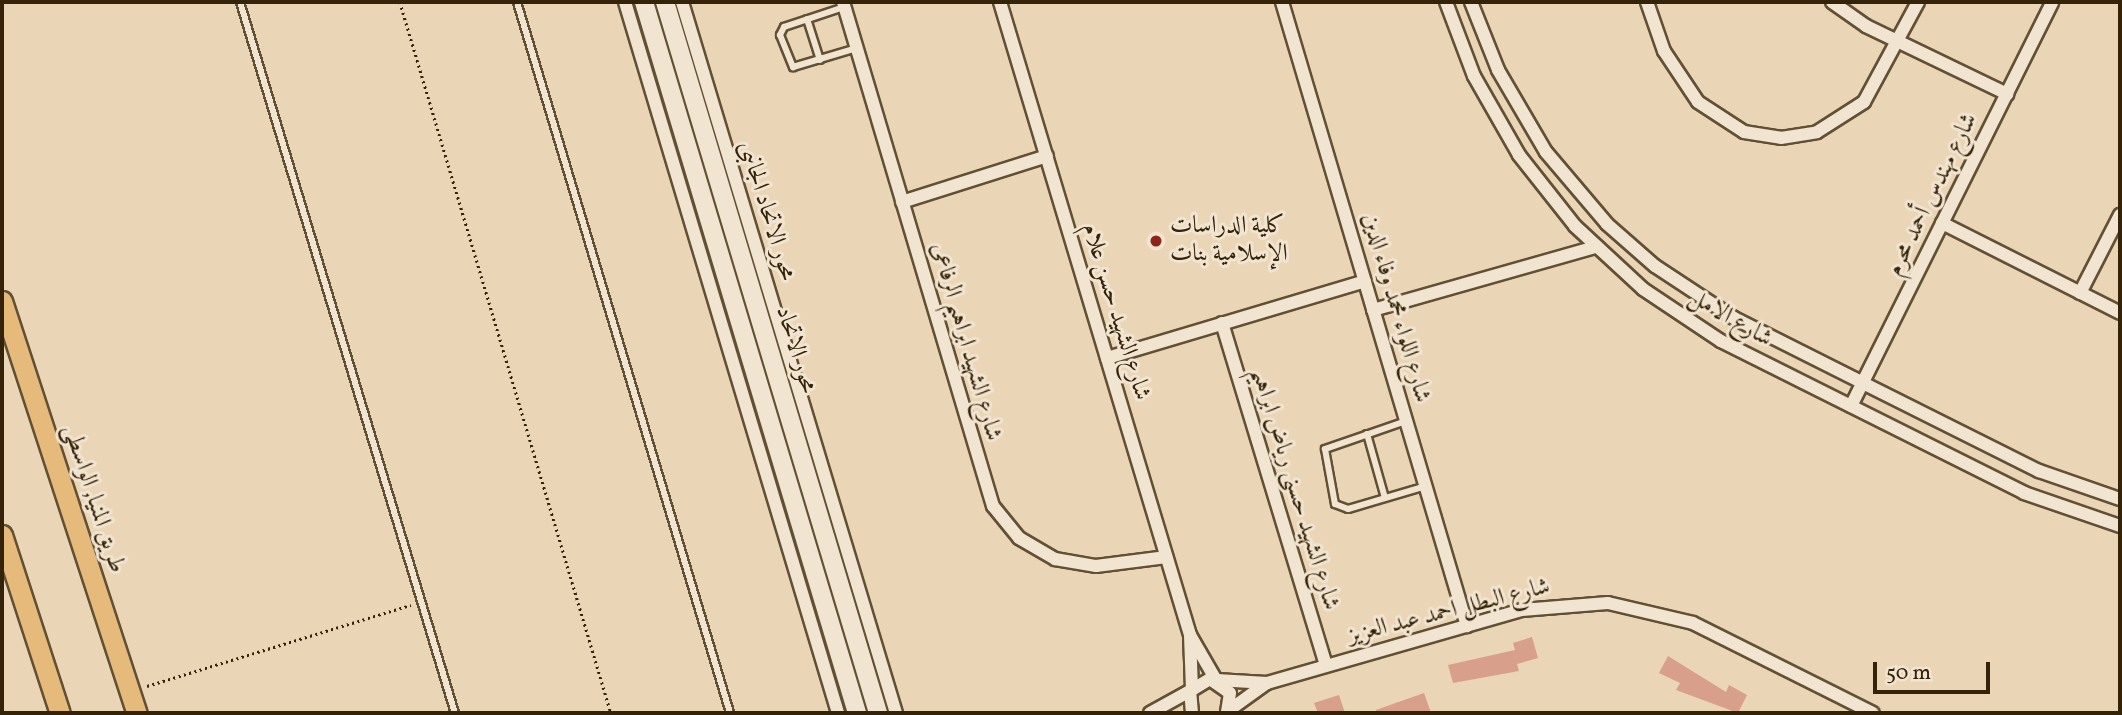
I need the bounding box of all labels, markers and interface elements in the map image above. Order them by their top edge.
street label: شارع مهندس أحمد محرم [1881,109,1985,281]
street label: محور الاتحاد الجانبى [731,138,801,284]
street label: شارع اللواء محمد وفاء الدين [1354,210,1436,406]
place label: كلية الدراسات الإسلامية بنات [1170,213,1288,269]
street label: شارع الشهيد حسن علام [1074,220,1156,404]
marker: كلية الدراسات الإسلامية بنات [1148,233,1164,249]
street label: شارع الشهيد ابراهيم الرفاعى [923,240,1007,444]
street label: شارع الامل [1683,284,1777,354]
street label: محور الاتحاد [768,303,822,397]
street label: شارع الشهيد حسنى رياض ابراهيم [1243,364,1345,614]
street label: طريق المنيا, الواسطى [55,421,131,577]
street label: شارع البطل احمد عبد العزيز [1345,573,1553,651]
scale bar [1877,648,1994,692]
text: 50 m [1886,659,1931,688]

